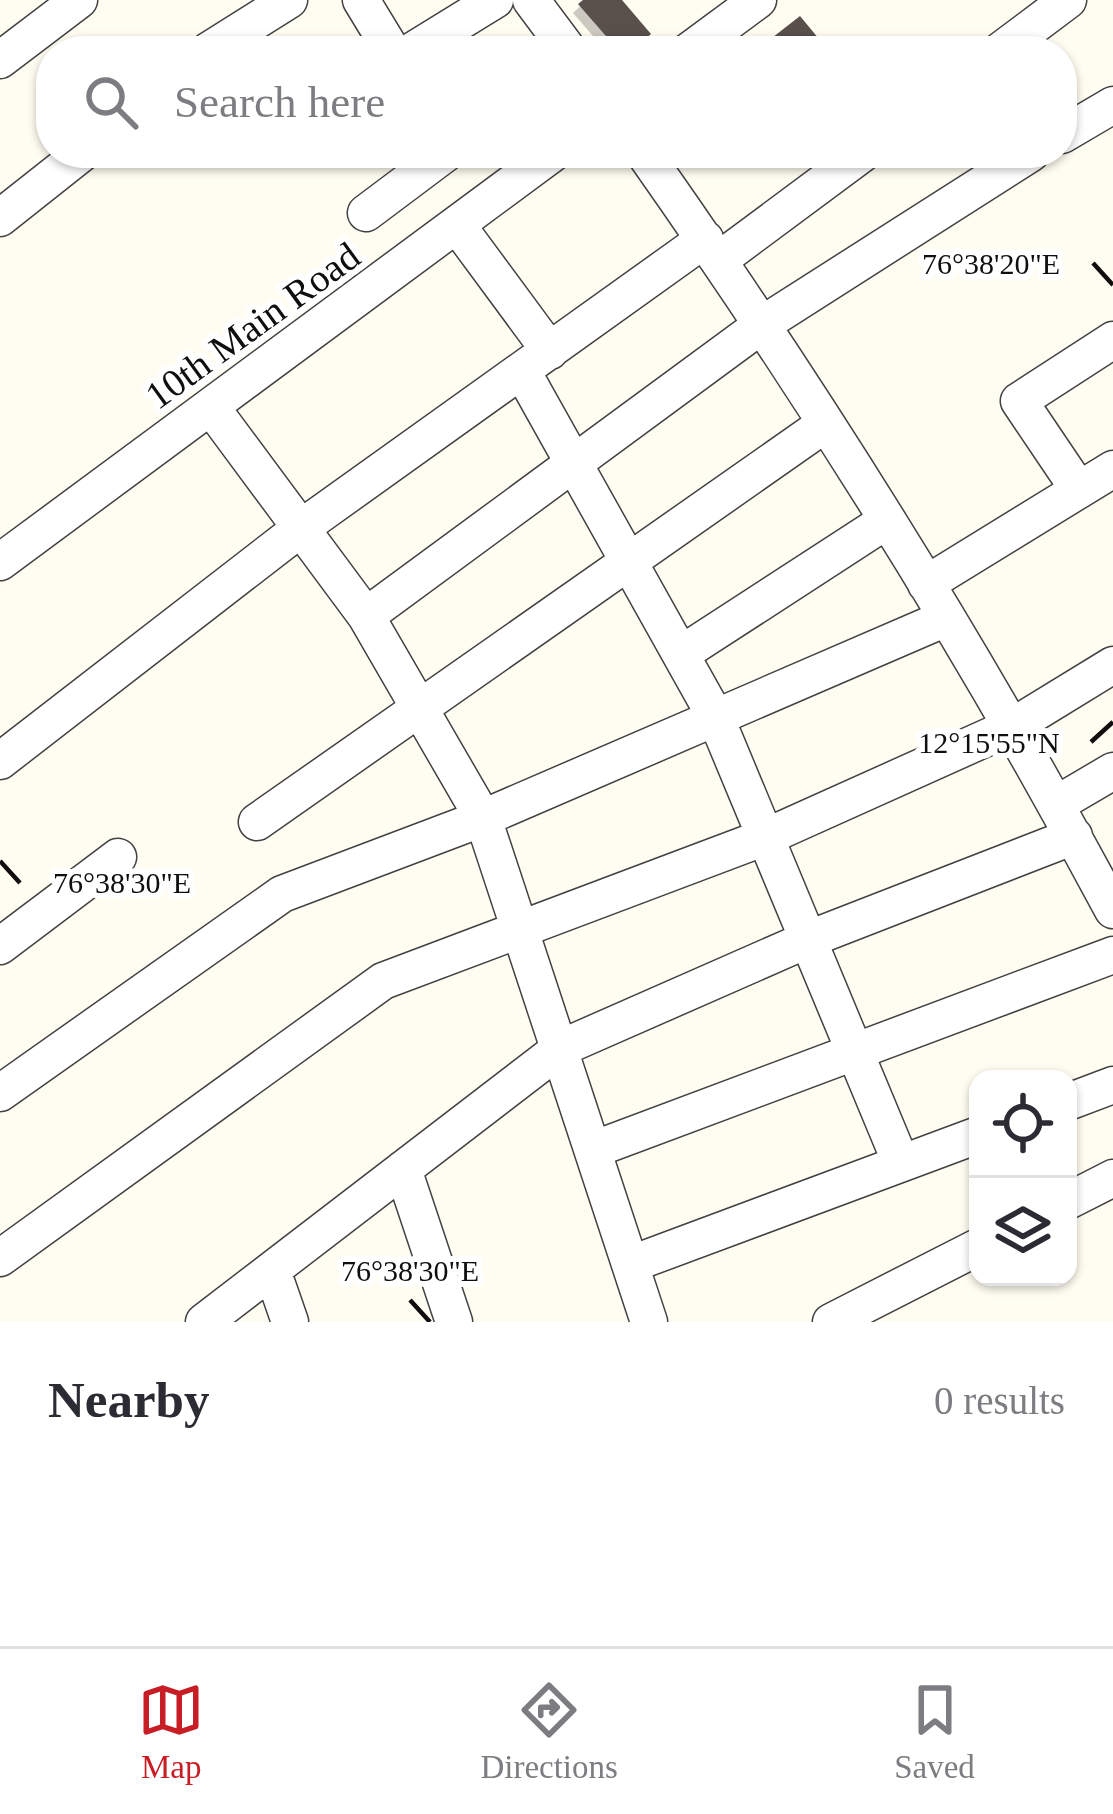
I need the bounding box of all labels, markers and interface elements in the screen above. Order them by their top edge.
search box [36,36,1077,168]
icon: search [78,69,144,135]
text: Search here [174,77,385,127]
street label: 10th Main Road [137,233,368,417]
text: 76°38'20"E [922,247,1060,280]
text: 12°15'55"N [918,726,1060,759]
text: 76°38'30"E [53,866,191,899]
map controls [969,1070,1077,1286]
button: locate [969,1070,1077,1178]
button: layers [969,1178,1077,1286]
text: 76°38'30"E [341,1254,479,1287]
text: Nearby [48,1372,209,1428]
text: 0 results [934,1379,1065,1422]
tab: Map [138,1677,204,1786]
tab: Directions [480,1677,618,1786]
tab: Saved [894,1677,975,1786]

